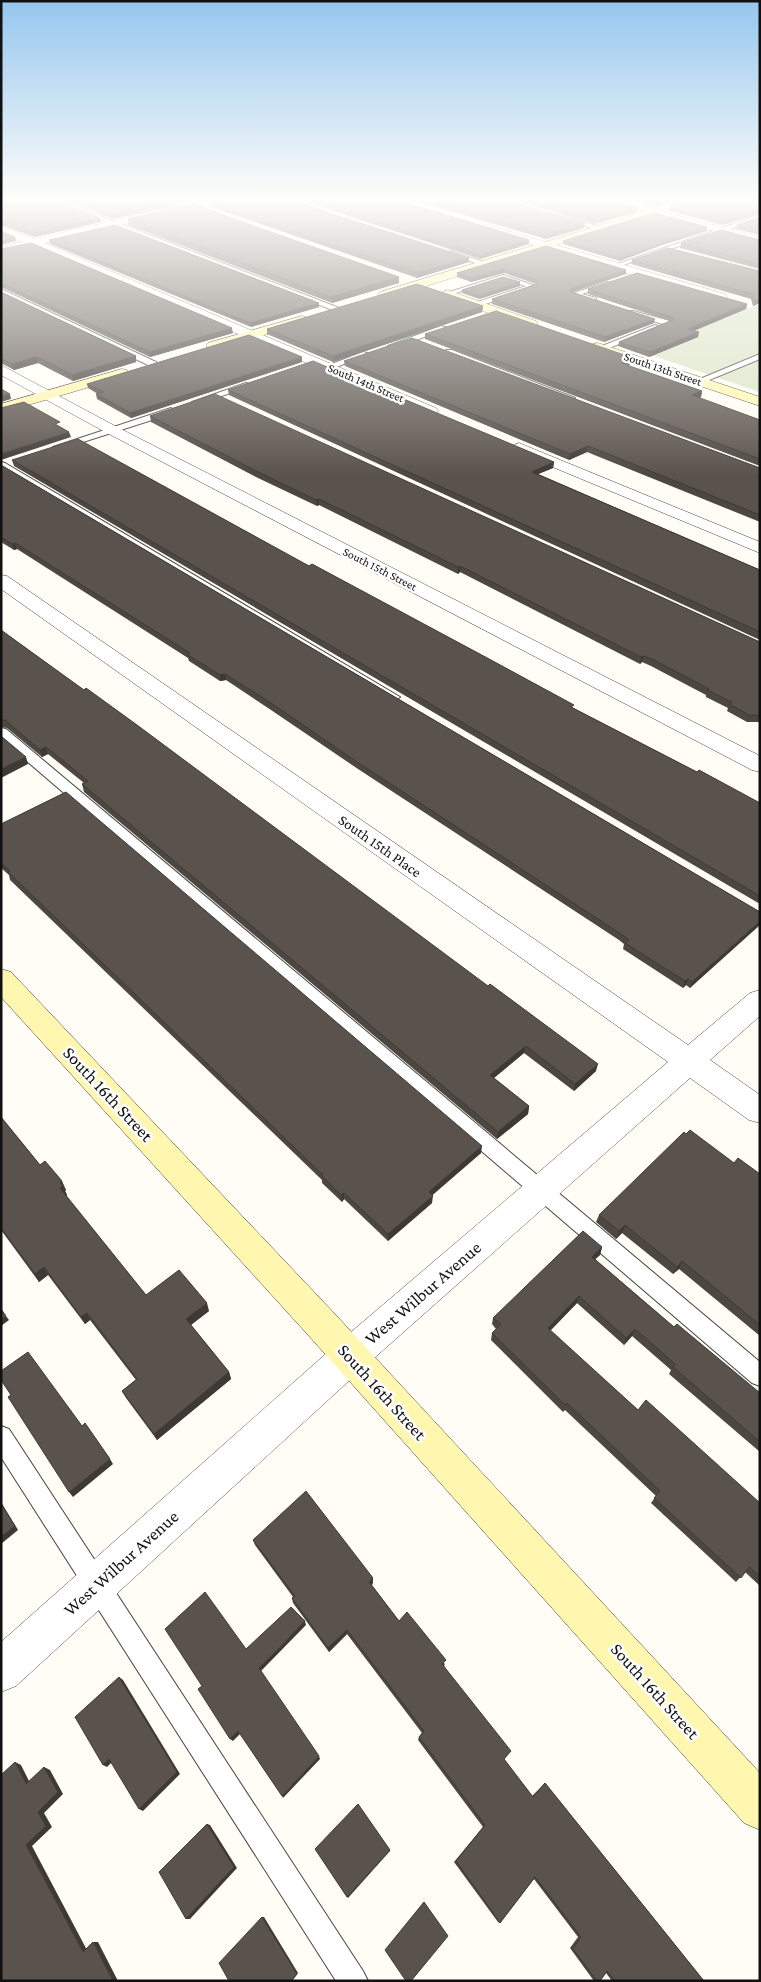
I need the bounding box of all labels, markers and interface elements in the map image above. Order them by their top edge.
street label: South 13th Street [622,349,705,389]
street label: South 14th Street [326,361,407,406]
street label: South 15th Street [341,544,420,594]
street label: South 15th Place [336,812,425,881]
street label: South 16th Street [59,1043,158,1146]
street label: West Wilbur Avenue [361,1237,485,1349]
street label: South 16th Street [334,1340,431,1445]
street label: West Wilbur Avenue [60,1506,183,1620]
street label: South 16th Street [607,1639,704,1744]

